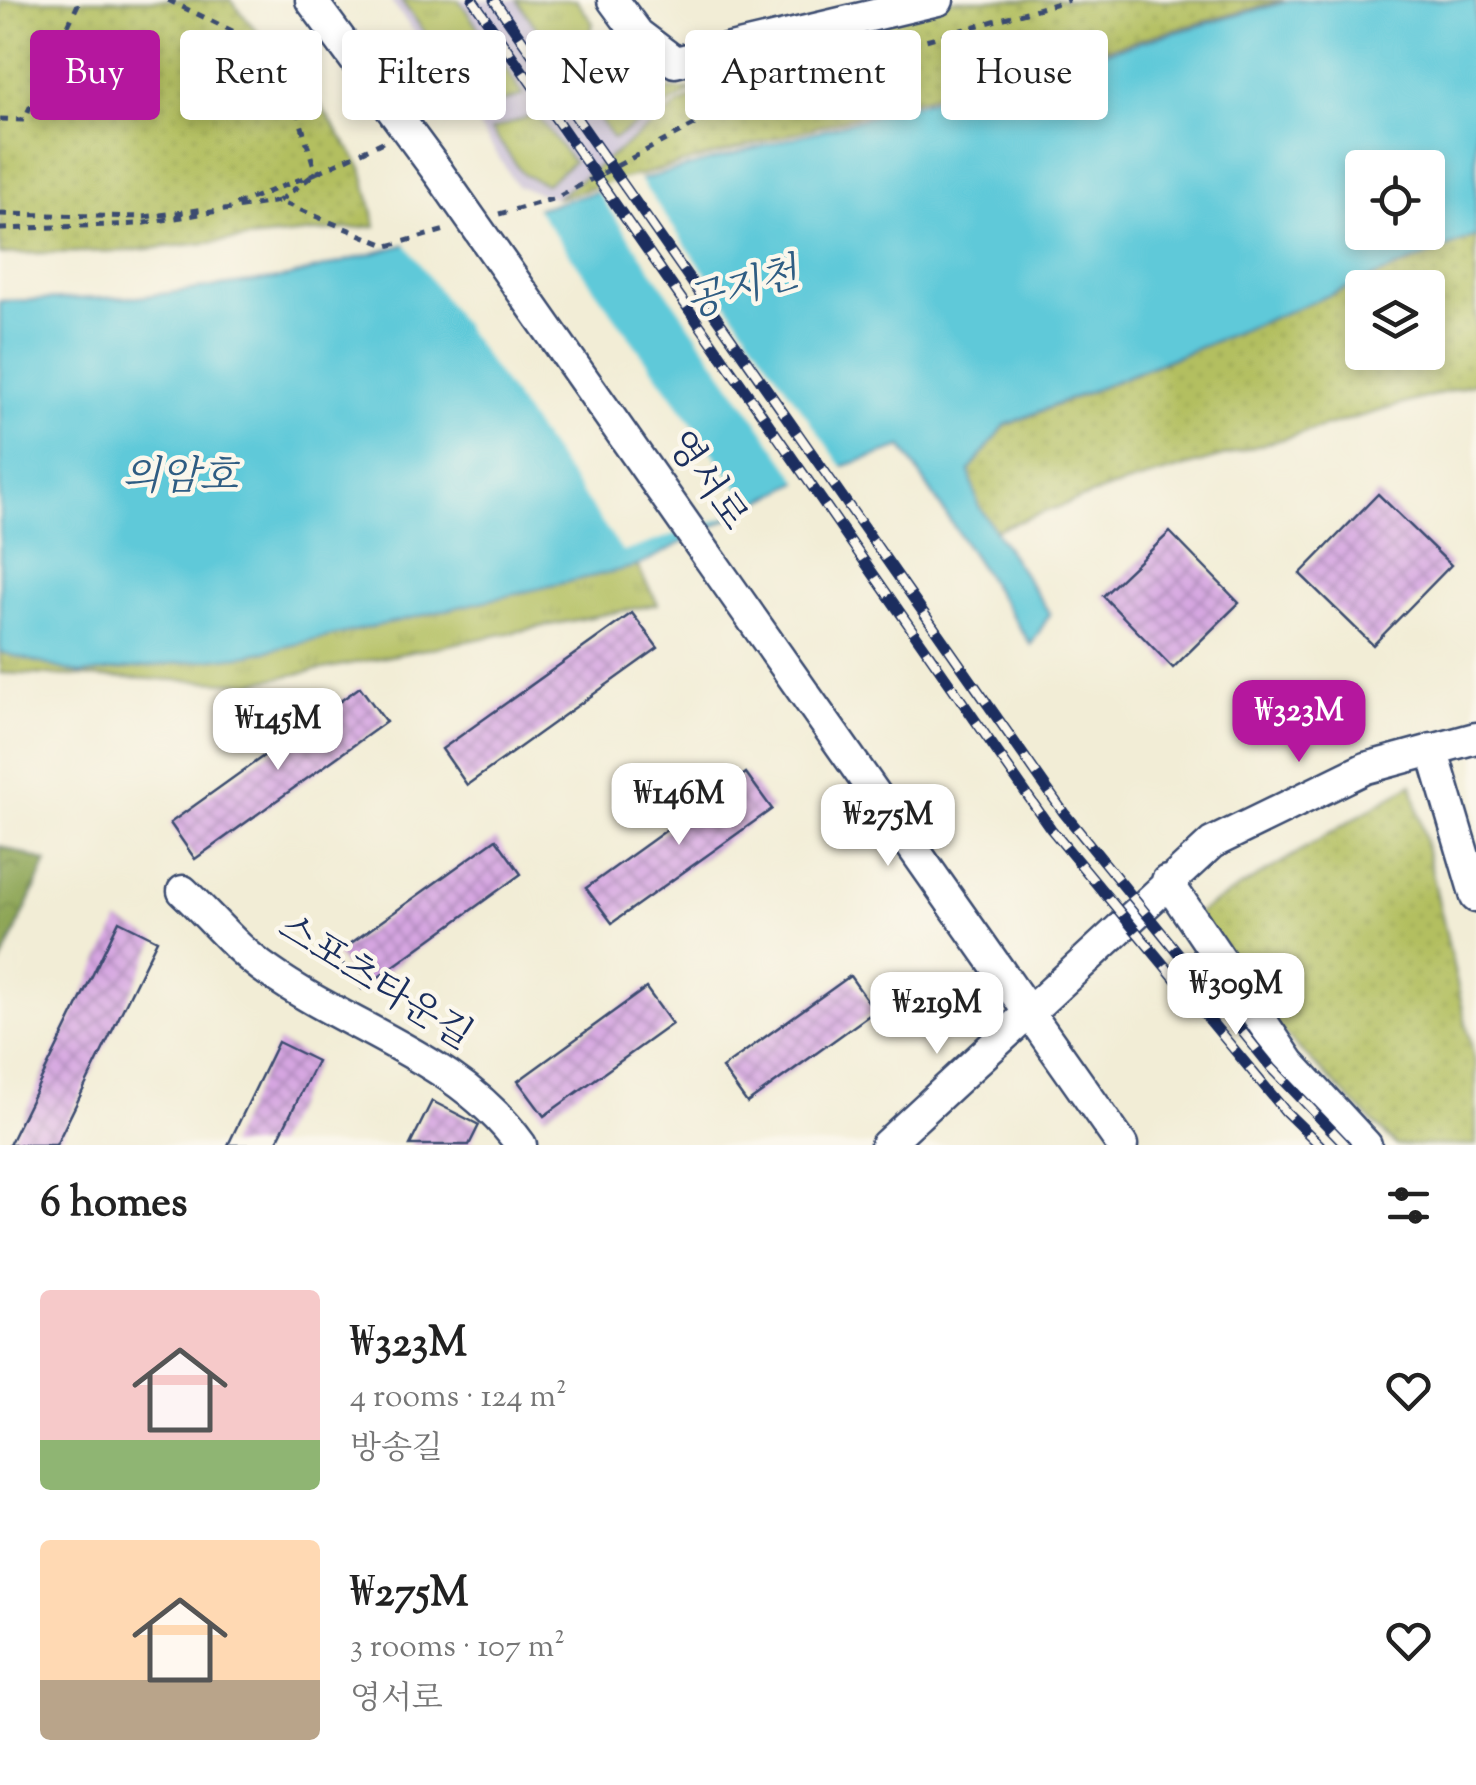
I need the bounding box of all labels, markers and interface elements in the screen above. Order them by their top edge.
chip: Buy [30,30,160,120]
chip: Rent [180,30,322,120]
chip: Filters [342,30,506,120]
chip: New [526,30,665,120]
chip: Apartment [685,30,921,120]
chip: House [941,30,1108,120]
map controls [1345,150,1445,370]
button: locate [1345,150,1445,250]
water label: 공지천 [679,246,809,335]
button: layers [1345,270,1445,370]
street label: 영서로 [651,421,759,543]
water label: 의암호 [122,451,240,508]
pin: ₩323M [1229,680,1369,765]
pin: ₩145M [208,688,348,773]
text: ₩323M [1254,689,1344,735]
text: ₩145M [235,697,321,743]
pin: ₩146M [609,763,749,848]
text: ₩146M [634,772,724,818]
pin: ₩275M [818,784,958,869]
text: ₩275M [843,793,933,839]
street label: 스포츠타운길 [266,903,482,1065]
pin: ₩309M [1166,953,1306,1038]
text: ₩309M [1189,962,1283,1008]
pin: ₩219M [867,972,1007,1057]
text: ₩219M [892,981,982,1027]
text: 6 homes [40,1175,187,1235]
icon: filters [1381,1178,1436,1233]
text: ₩323M [350,1315,467,1375]
icon: home [120,1330,240,1450]
icon: heart [1381,1363,1436,1418]
text: 4 rooms · 124 m² [350,1375,567,1421]
text: 방송길 [350,1427,443,1473]
text: ₩275M [350,1565,468,1625]
icon: home [120,1580,240,1700]
icon: heart [1381,1613,1436,1668]
text: 3 rooms · 107 m² [350,1625,565,1671]
text: 영서로 [350,1677,443,1723]

